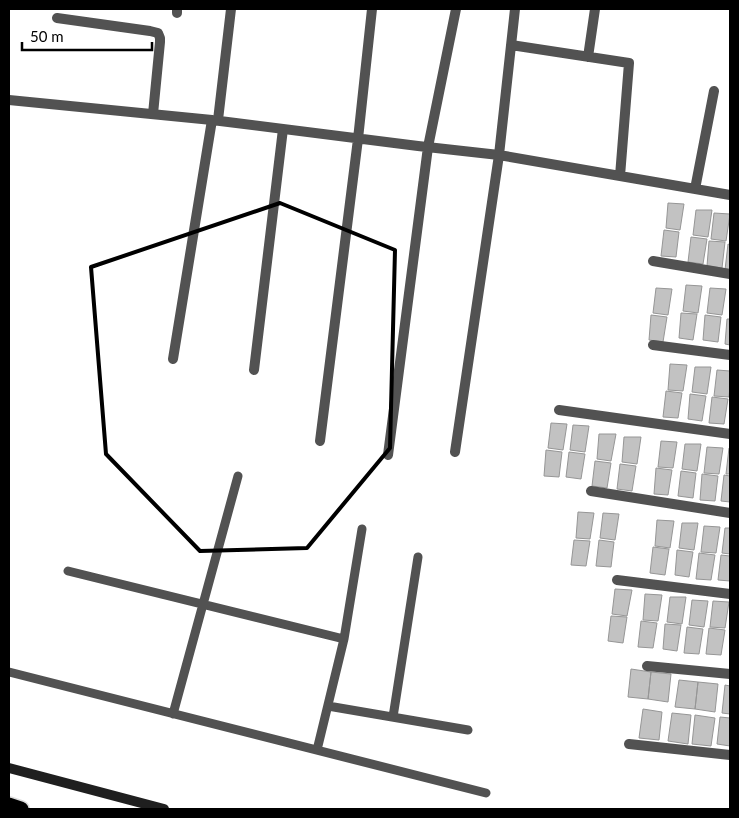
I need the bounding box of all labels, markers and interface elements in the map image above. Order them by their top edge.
scale bar [22,20,152,52]
text: 50 m [30,27,64,45]

